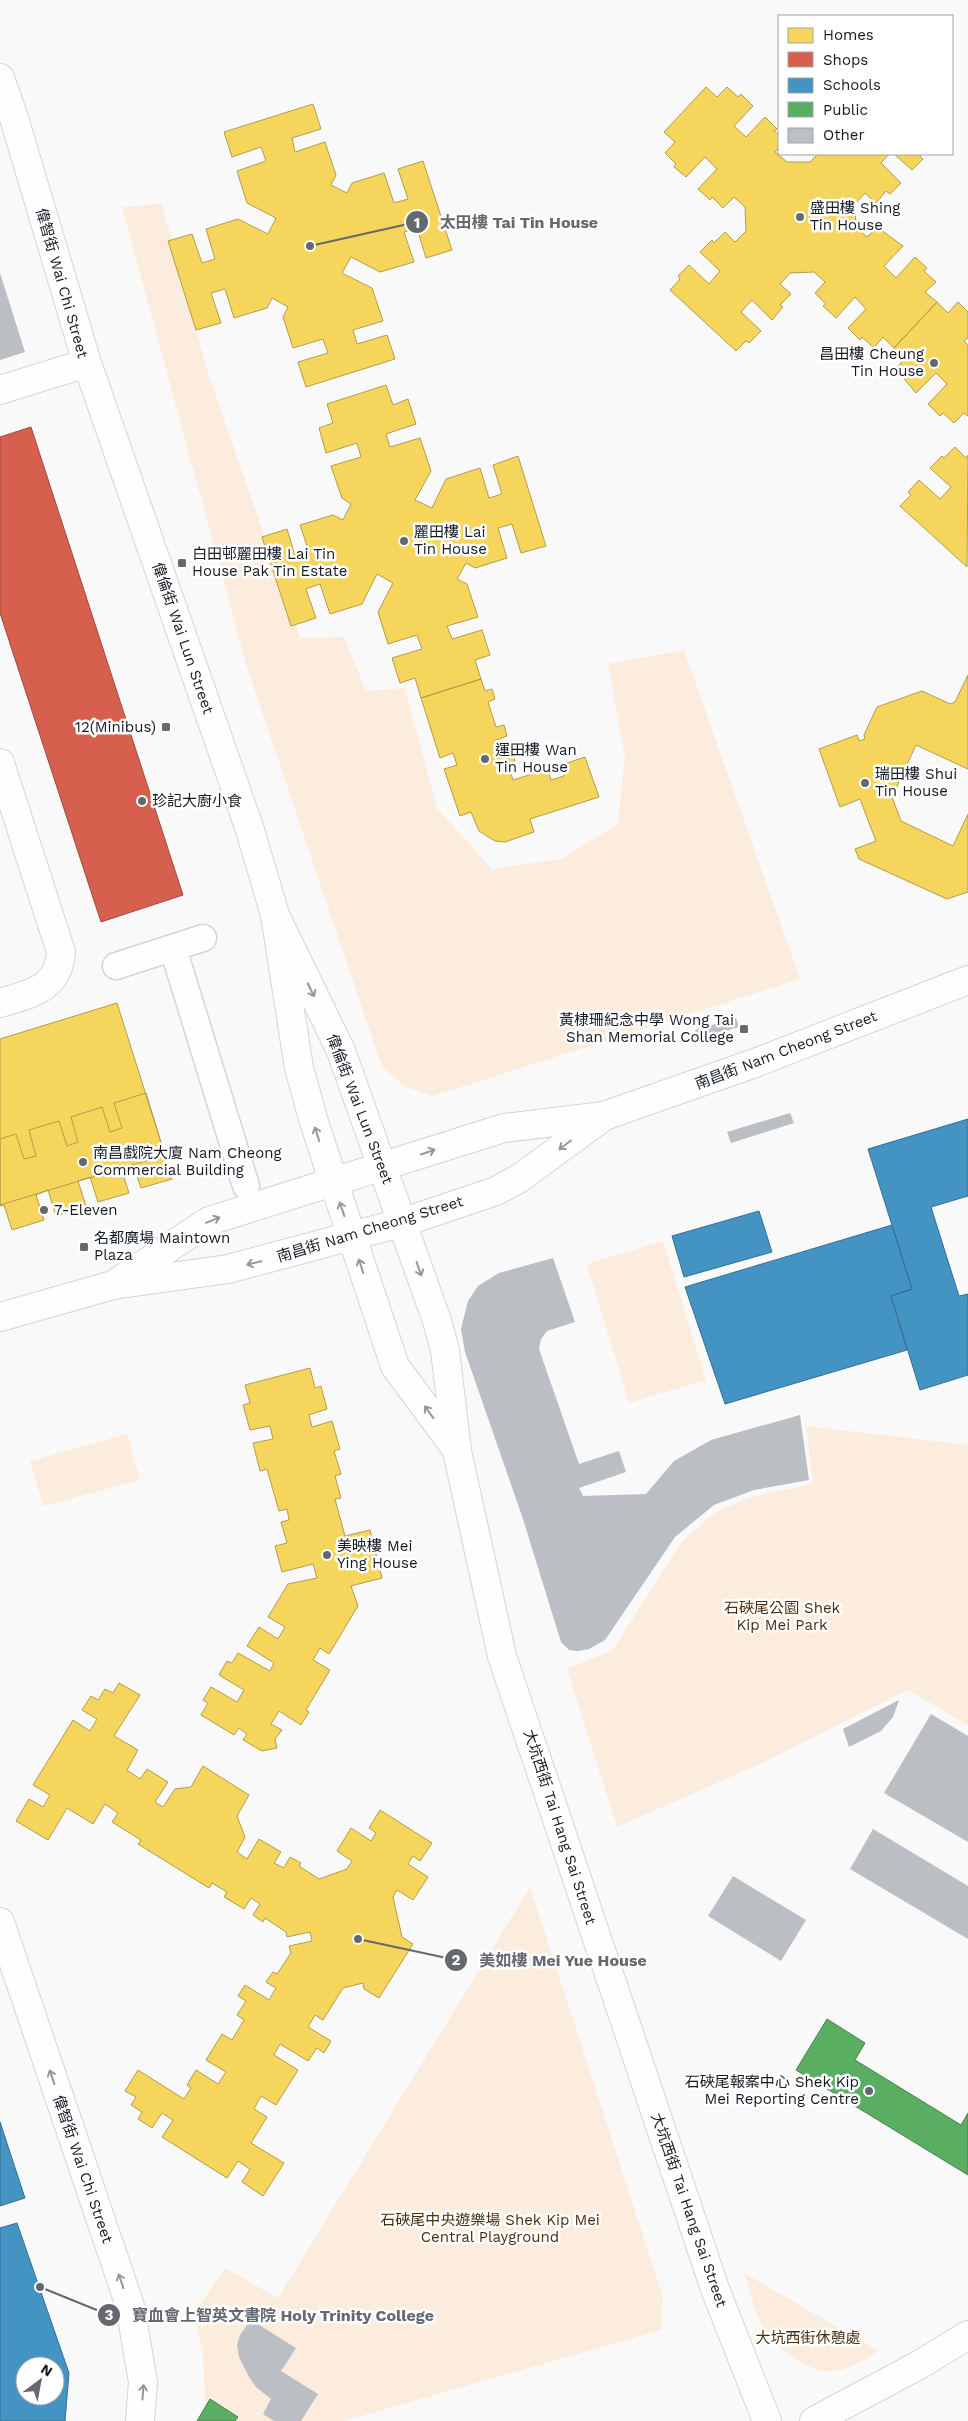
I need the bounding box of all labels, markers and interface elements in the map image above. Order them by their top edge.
legend [778,15,953,155]
text: Homes [823,26,874,44]
text: Shops [823,51,868,69]
text: Schools [823,76,881,94]
text: Public [823,101,868,119]
text: Other [823,126,865,144]
place label: 盛田樓 Shing Tin House [810,199,900,234]
street label: 偉智街 Wai Chi Street [32,206,92,361]
callout: 太田樓 Tai Tin House [405,207,608,238]
marker: 盛田樓 Shing Tin House [794,211,806,223]
text: 太田樓 Tai Tin House [440,213,598,232]
text: 1 [414,214,420,232]
place label: 昌田樓 Cheung Tin House [819,345,924,380]
marker: 昌田樓 Cheung Tin House [928,357,940,369]
place label: 麗田樓 Lai Tin House [414,523,487,558]
marker: 麗田樓 Lai Tin House [398,535,410,547]
place label: 白田邨麗田樓 Lai Tin House Pak Tin Estate [192,545,347,580]
marker: 白田邨麗田樓 Lai Tin House Pak Tin Estate [176,557,188,569]
street label: 偉倫街 Wai Lun Street [149,560,218,717]
place label: 12(Minibus) [75,718,156,736]
marker: 12(Minibus) [160,721,172,733]
place label: 運田樓 Wan Tin House [495,741,577,776]
marker: 運田樓 Wan Tin House [479,753,491,765]
place label: 瑞田樓 Shui Tin House [875,765,957,800]
marker: 瑞田樓 Shui Tin House [859,777,871,789]
place label: 珍記大廚小食 [152,792,242,810]
marker: 珍記大廚小食 [136,795,148,807]
one-way arrow [307,983,317,998]
street label: 南昌街 Nam Cheong Street [692,1007,880,1093]
place label: 黃棣珊紀念中學 Wong Tai Shan Memorial College [559,1011,734,1046]
marker: 黃棣珊紀念中學 Wong Tai Shan Memorial College [738,1023,750,1035]
street label: 偉倫街 Wai Lun Street [323,1031,397,1187]
one-way arrow [312,1126,322,1142]
one-way arrow [558,1140,572,1150]
place label: 南昌戲院大廈 Nam Cheong Commercial Building [93,1144,281,1179]
one-way arrow [420,1147,435,1156]
marker: 南昌戲院大廈 Nam Cheong Commercial Building [77,1156,89,1168]
street label: 南昌街 Nam Cheong Street [275,1192,466,1266]
place label: 7-Eleven [54,1201,118,1219]
one-way arrow [337,1201,346,1217]
marker: 7-Eleven [38,1204,50,1216]
one-way arrow [205,1215,220,1225]
place label: 名都廣場 Maintown Plaza [94,1229,230,1264]
marker: 名都廣場 Maintown Plaza [78,1241,90,1253]
one-way arrow [246,1259,262,1268]
one-way arrow [356,1259,365,1274]
one-way arrow [415,1260,425,1276]
one-way arrow [423,1406,434,1419]
place label: 美映樓 Mei Ying House [337,1537,418,1572]
marker: 美映樓 Mei Ying House [321,1549,333,1561]
park label: 石硤尾公園 Shek Kip Mei Park [724,1599,841,1634]
street label: 大坑西街 Tai Hang Sai Street [520,1727,600,1928]
callout: 美如樓 Mei Yue House [444,1944,656,1975]
text: 2 [452,1951,461,1969]
text: 美如樓 Mei Yue House [479,1951,647,1970]
one-way arrow [46,2070,56,2086]
place label: 石硤尾報案中心 Shek Kip Mei Reporting Centre [685,2073,859,2108]
marker: 石硤尾報案中心 Shek Kip Mei Reporting Centre [863,2085,875,2097]
street label: 偉智街 Wai Chi Street [49,2093,117,2246]
street label: 大坑西街 Tai Hang Sai Street [647,2111,731,2310]
park label: 石硤尾中央遊樂場 Shek Kip Mei Central Playground [380,2211,600,2246]
one-way arrow [116,2273,125,2289]
callout: 寶血會上智英文書院 Holy Trinity College [96,2300,445,2331]
text: 3 [105,2306,114,2324]
text: 寶血會上智英文書院 Holy Trinity College [132,2306,434,2325]
park label: 大坑西街休憩處 [755,2329,861,2347]
north arrow [15,2356,65,2406]
text: N [38,2360,56,2380]
one-way arrow [138,2384,147,2400]

